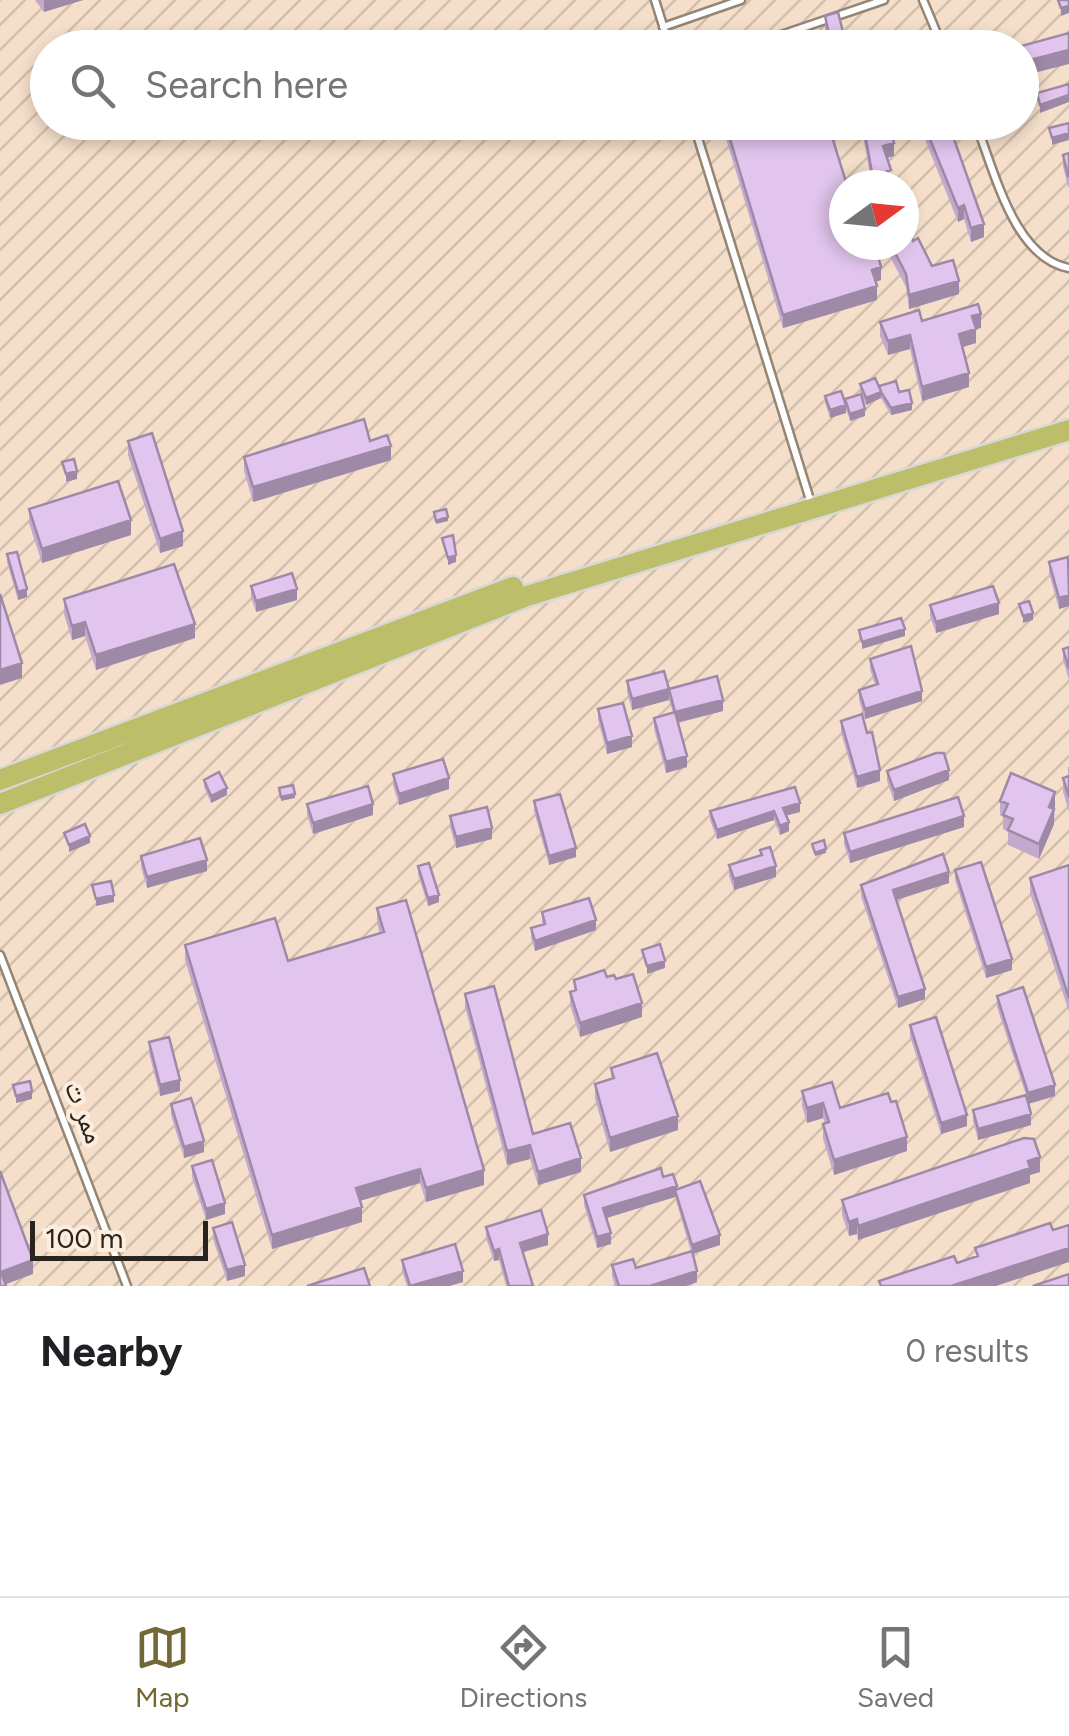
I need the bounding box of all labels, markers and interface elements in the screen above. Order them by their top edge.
search box [30,30,1039,140]
icon: search [65,58,120,113]
text: Search here [145,62,348,108]
north arrow [829,170,919,260]
street label: ممر ت [58,1076,112,1148]
scale bar [30,1216,208,1260]
text: 100 m [45,1221,123,1255]
text: Nearby [40,1326,182,1377]
text: 0 results [905,1332,1029,1370]
tab: Map [135,1620,190,1714]
tab: Directions [460,1620,587,1714]
tab: Saved [857,1620,934,1714]

